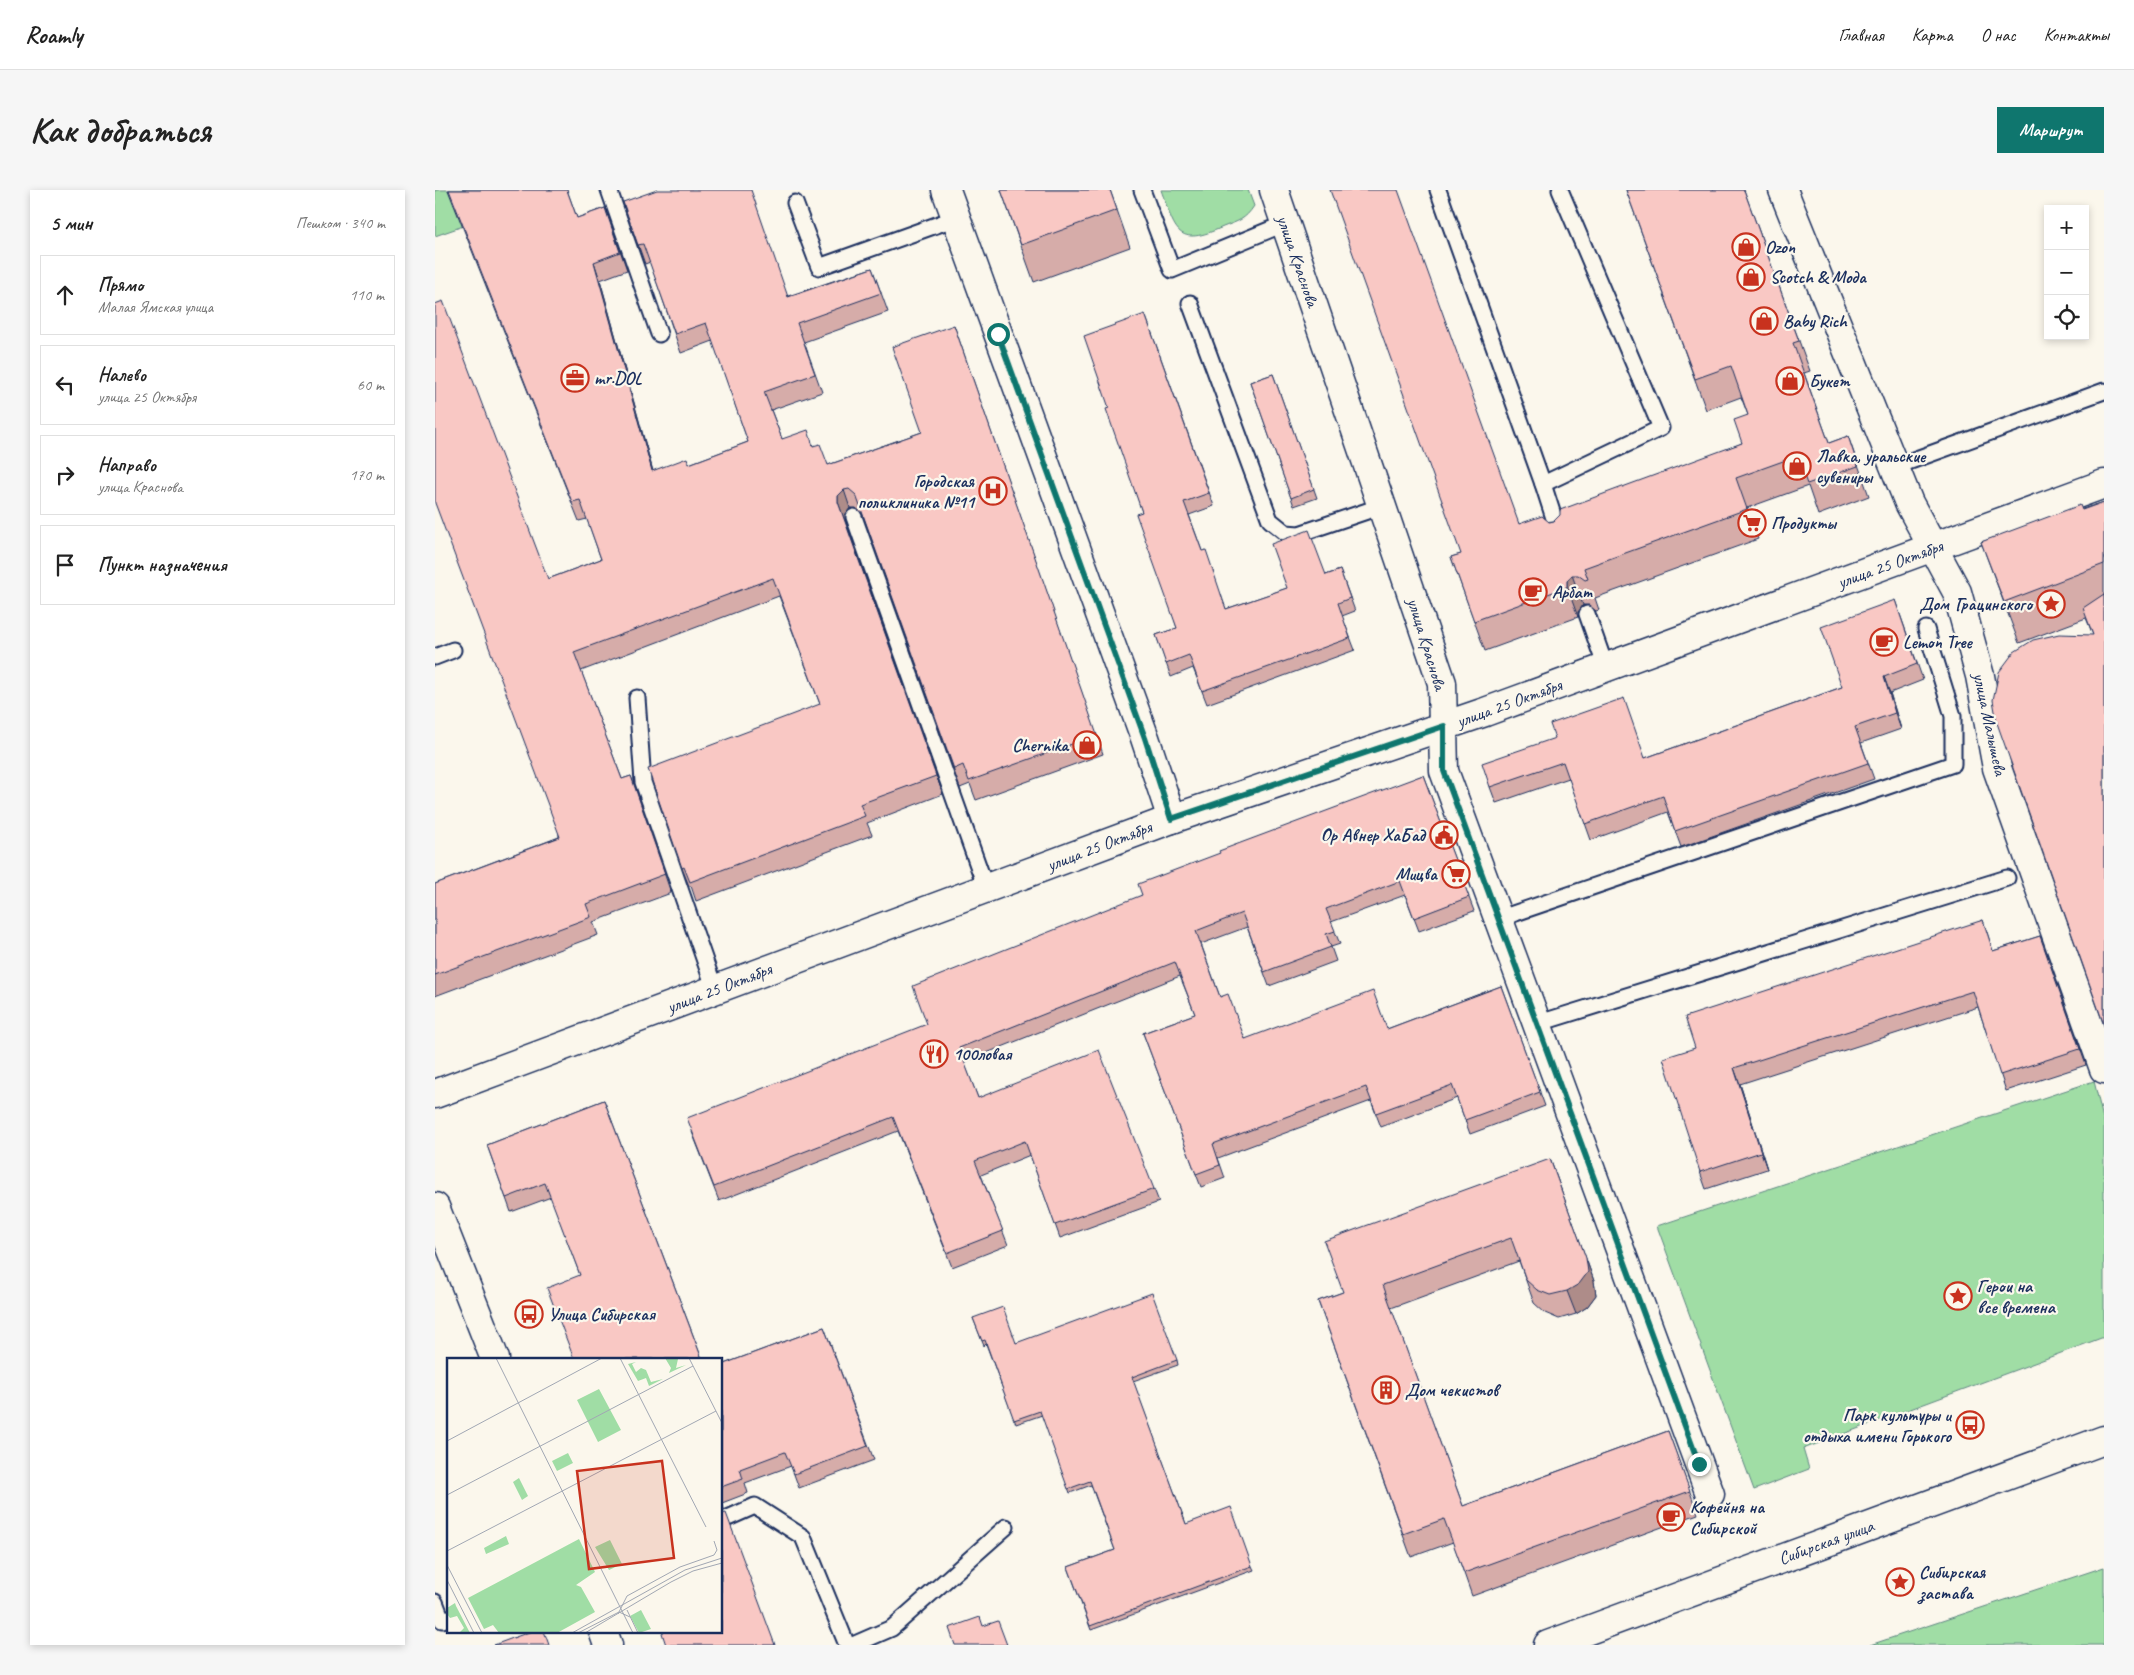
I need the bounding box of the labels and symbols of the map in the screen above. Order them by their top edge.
street label: улица Краснова [1272,211,1324,311]
shop icon: Ozon [1731,232,1761,262]
place label: Ozon [1765,236,1796,258]
shop icon: Scotch & Мода [1736,262,1766,292]
place label: Scotch & Мода [1770,266,1867,288]
shop icon: Baby Rich [1749,306,1779,336]
place label: Baby Rich [1783,310,1848,332]
route start [987,323,1010,346]
office icon: mr.DOL [560,363,590,393]
shop icon: Букет [1775,366,1805,396]
place label: mr.DOL [594,367,642,389]
place label: Букет [1809,370,1851,392]
place label: Лавка, уральские сувениры [1816,445,1927,488]
shop icon: Лавка, уральские сувениры [1782,451,1812,481]
place label: Городская поликлиника №11 [858,470,976,513]
hospital icon: Городская поликлиника №11 [978,476,1008,506]
supermarket icon: Продукты [1737,508,1767,538]
place label: Продукты [1771,512,1838,534]
street label: улица 25 Октября [1833,534,1947,594]
cafe icon: Арбат [1518,577,1548,607]
place label: Арбат [1552,581,1594,603]
place icon: Дом Грацинского [2036,589,2066,619]
place label: Дом Грацинского [1919,593,2034,615]
street label: улица Краснова [1402,594,1452,694]
cafe icon: Lemon Tree [1869,627,1899,657]
place label: Lemon Tree [1903,631,1974,653]
street label: улица Малышева [1968,670,2012,779]
street label: улица 25 Октября [1452,673,1566,733]
shop icon: Chernika [1072,730,1102,760]
place label: Chernika [1012,734,1069,756]
street label: улица 25 Октября [1043,815,1156,876]
public building icon: Ор Авнер ХаБад [1429,820,1459,850]
place label: Ор Авнер ХаБад [1321,824,1427,846]
supermarket icon: Мицва [1441,859,1471,889]
place label: Мицва [1396,863,1438,885]
street label: улица 25 Октября [663,957,776,1018]
restaurant icon: 100ловая [919,1039,949,1069]
place label: 100ловая [953,1043,1013,1065]
place label: Герои на все времена [1977,1275,2057,1318]
place icon: Герои на все времена [1943,1281,1973,1311]
bus stop icon: Улица Сибирская [514,1299,544,1329]
place label: Улица Сибирская [548,1303,656,1325]
inset map [447,1358,723,1632]
building icon: Дом чекистов [1371,1375,1401,1405]
place label: Дом чекистов [1405,1379,1502,1401]
place label: Парк культуры и отдыха имени Горького [1803,1404,1952,1447]
bus stop icon: Парк культуры и отдыха имени Горького [1955,1410,1985,1440]
route end [1688,1453,1711,1476]
place label: Кофейня на Сибирской [1690,1496,1765,1539]
cafe icon: Кофейня на Сибирской [1656,1502,1686,1532]
street label: Сибирская улица [1775,1514,1878,1569]
place label: Сибирская застава [1917,1561,1987,1605]
place icon: Сибирская застава [1885,1567,1915,1597]

